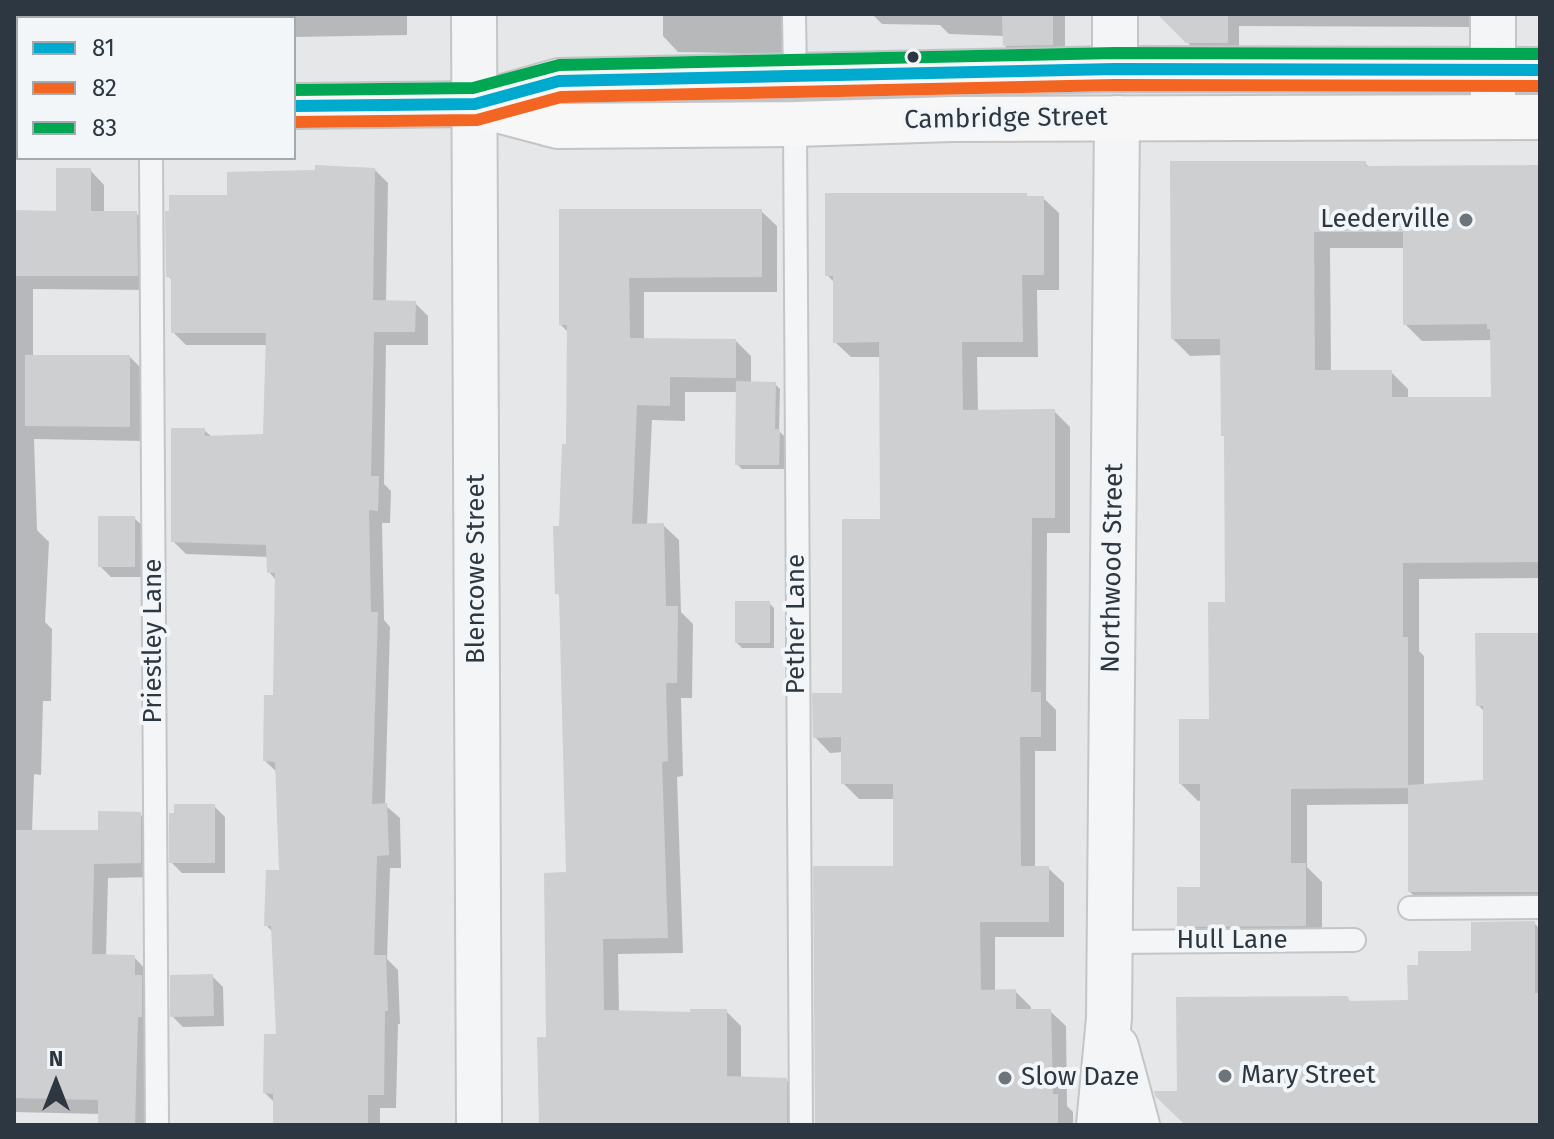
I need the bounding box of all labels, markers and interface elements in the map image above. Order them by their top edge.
legend [16,16,296,160]
text: 81 [92,34,115,62]
unlabelled marker [905,49,921,65]
text: 82 [92,74,117,102]
street label: Cambridge Street [904,102,1108,136]
text: 83 [92,114,117,142]
place label: Leederville [1320,204,1450,236]
marker: Leederville [1457,211,1475,229]
street label: Northwood Street [1096,463,1130,673]
street label: Blencowe Street [461,474,493,664]
street label: Pether Lane [781,554,813,694]
street label: Priestley Lane [138,559,170,723]
street label: Hull Lane [1176,925,1288,957]
north arrow [16,1043,96,1123]
text: N [49,1045,63,1072]
place label: Mary Street [1241,1060,1376,1092]
place label: Slow Daze [1021,1062,1139,1094]
marker: Mary Street [1216,1067,1234,1085]
marker: Slow Daze [996,1069,1014,1087]

